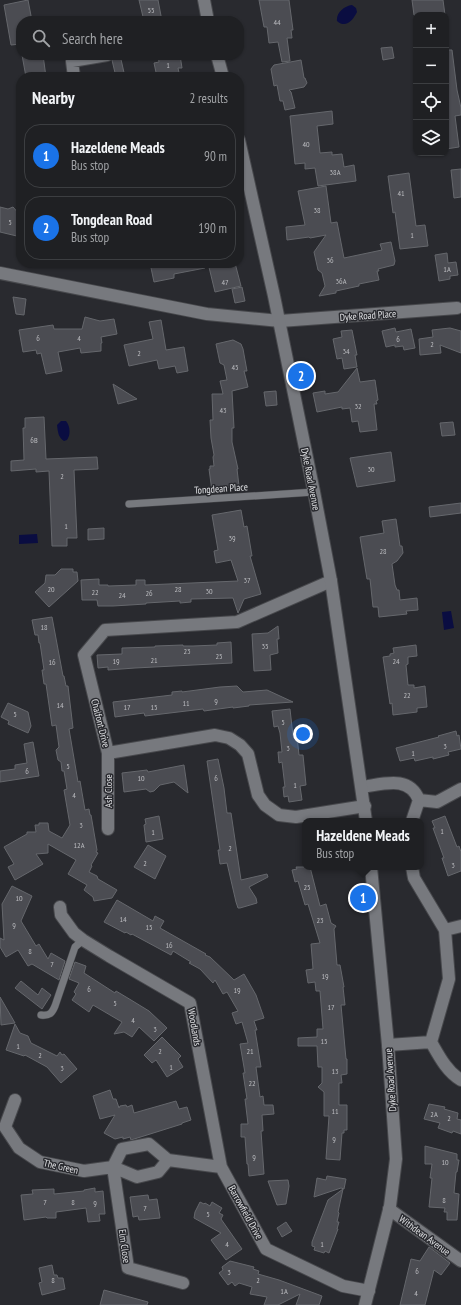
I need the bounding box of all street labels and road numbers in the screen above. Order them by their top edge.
street label: Dyke Road Place [339,307,397,324]
street label: Dyke Road Avenue [298,447,323,511]
street label: Tongdean Place [194,480,248,497]
street label: Chalfont Drive [88,698,113,749]
street label: Ash Close [102,774,115,808]
street label: Woodlands [185,1007,204,1047]
street label: Dyke Road Avenue [382,1048,399,1112]
street label: The Green [42,1156,80,1177]
street label: Barrowfield Drive [225,1183,266,1242]
street label: Withdean Avenue [397,1213,453,1258]
street label: Elm Close [116,1228,133,1264]

